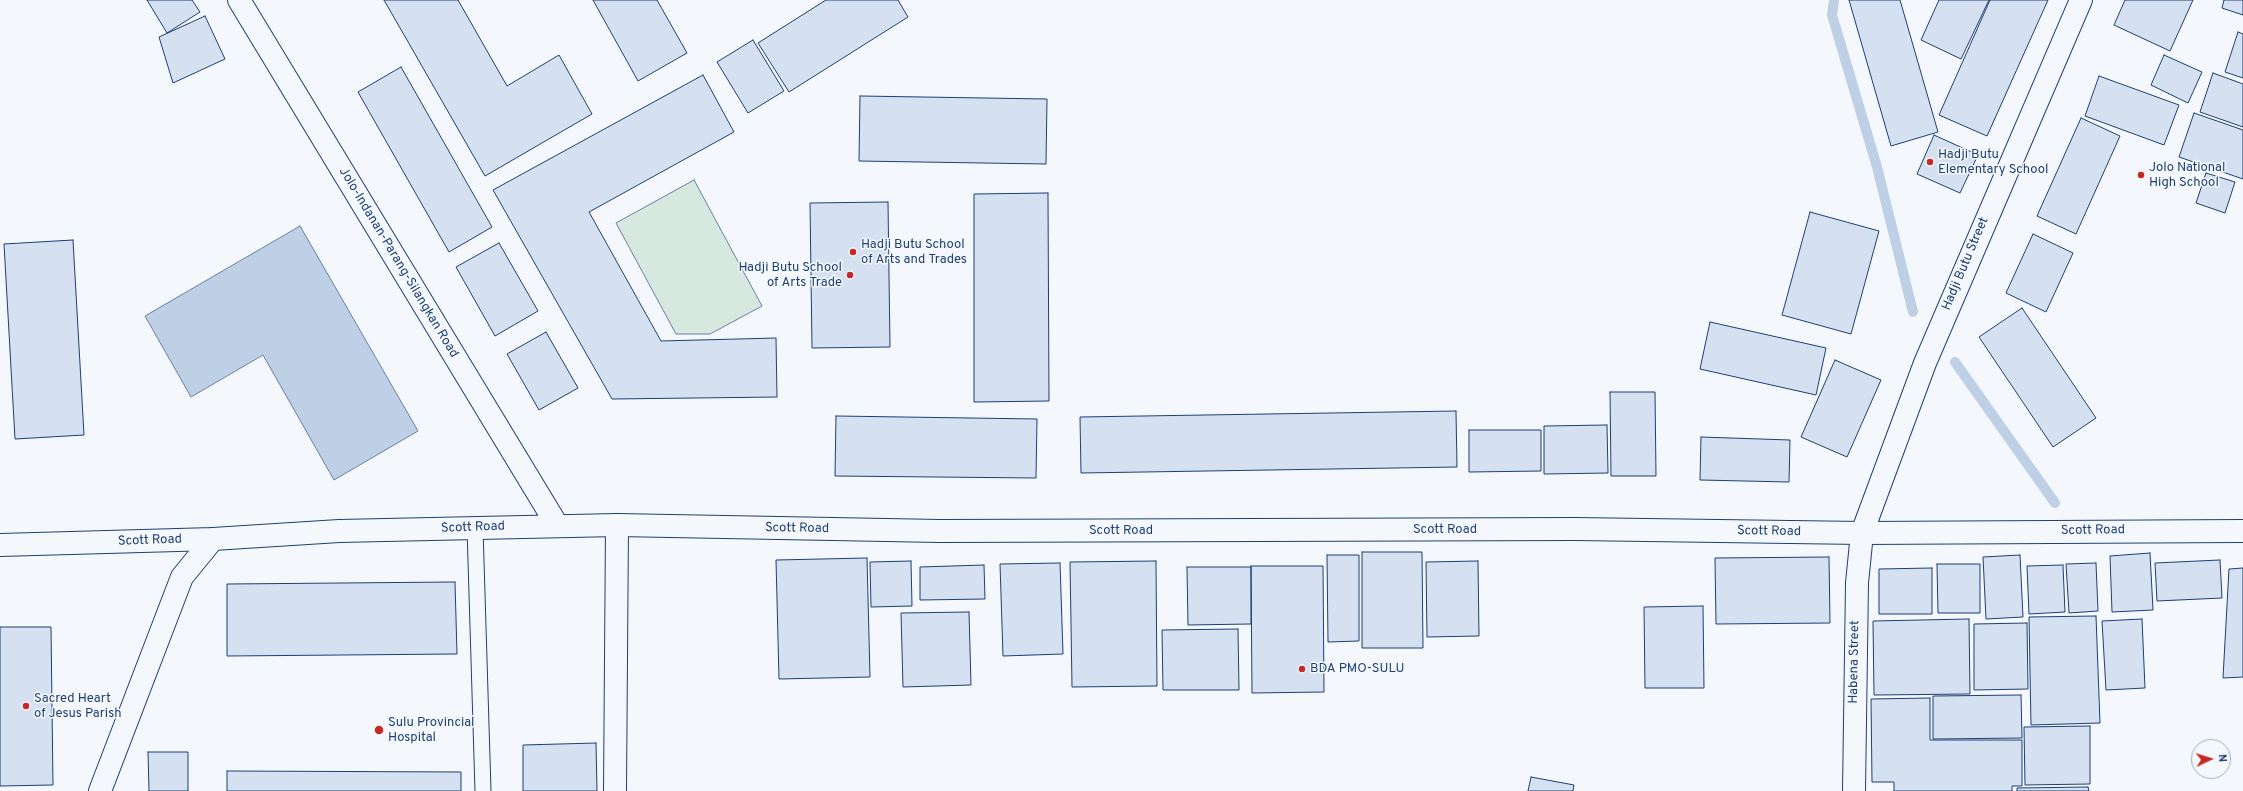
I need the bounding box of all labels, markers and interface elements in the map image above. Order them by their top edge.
place label: Hadji Butu Elementary School [1938,147,2048,178]
marker: Hadji Butu Elementary School [1925,157,1935,167]
place label: Jolo National High School [2149,160,2225,191]
street label: Jolo-Indanan-Parang-Silangkan Road [335,165,461,361]
marker: Jolo National High School [2136,170,2146,180]
street label: Hadji Butu Street [1939,215,1993,313]
place label: Hadji Butu School of Arts and Trades [861,237,967,268]
marker: Hadji Butu School of Arts and Trades [848,247,858,257]
place label: Hadji Butu School of Arts Trade [738,260,842,291]
marker: Hadji Butu School of Arts Trade [845,270,855,280]
street label: Scott Road [441,519,505,537]
street label: Scott Road [765,521,829,537]
street label: Scott Road [1413,522,1477,538]
street label: Scott Road [1089,523,1153,539]
street label: Scott Road [2061,523,2125,539]
street label: Scott Road [1737,524,1801,540]
street label: Scott Road [118,532,182,550]
street label: Habena Street [1846,620,1864,704]
place label: BDA PMO-SULU [1310,661,1405,677]
marker: BDA PMO-SULU [1297,664,1307,674]
place label: Sacred Heart of Jesus Parish [34,691,122,722]
marker: Sacred Heart of Jesus Parish [21,701,31,711]
place label: Sulu Provincial Hospital [388,715,475,746]
marker: Sulu Provincial Hospital [373,724,385,736]
north arrow [2191,739,2231,779]
text: N [2215,754,2229,763]

